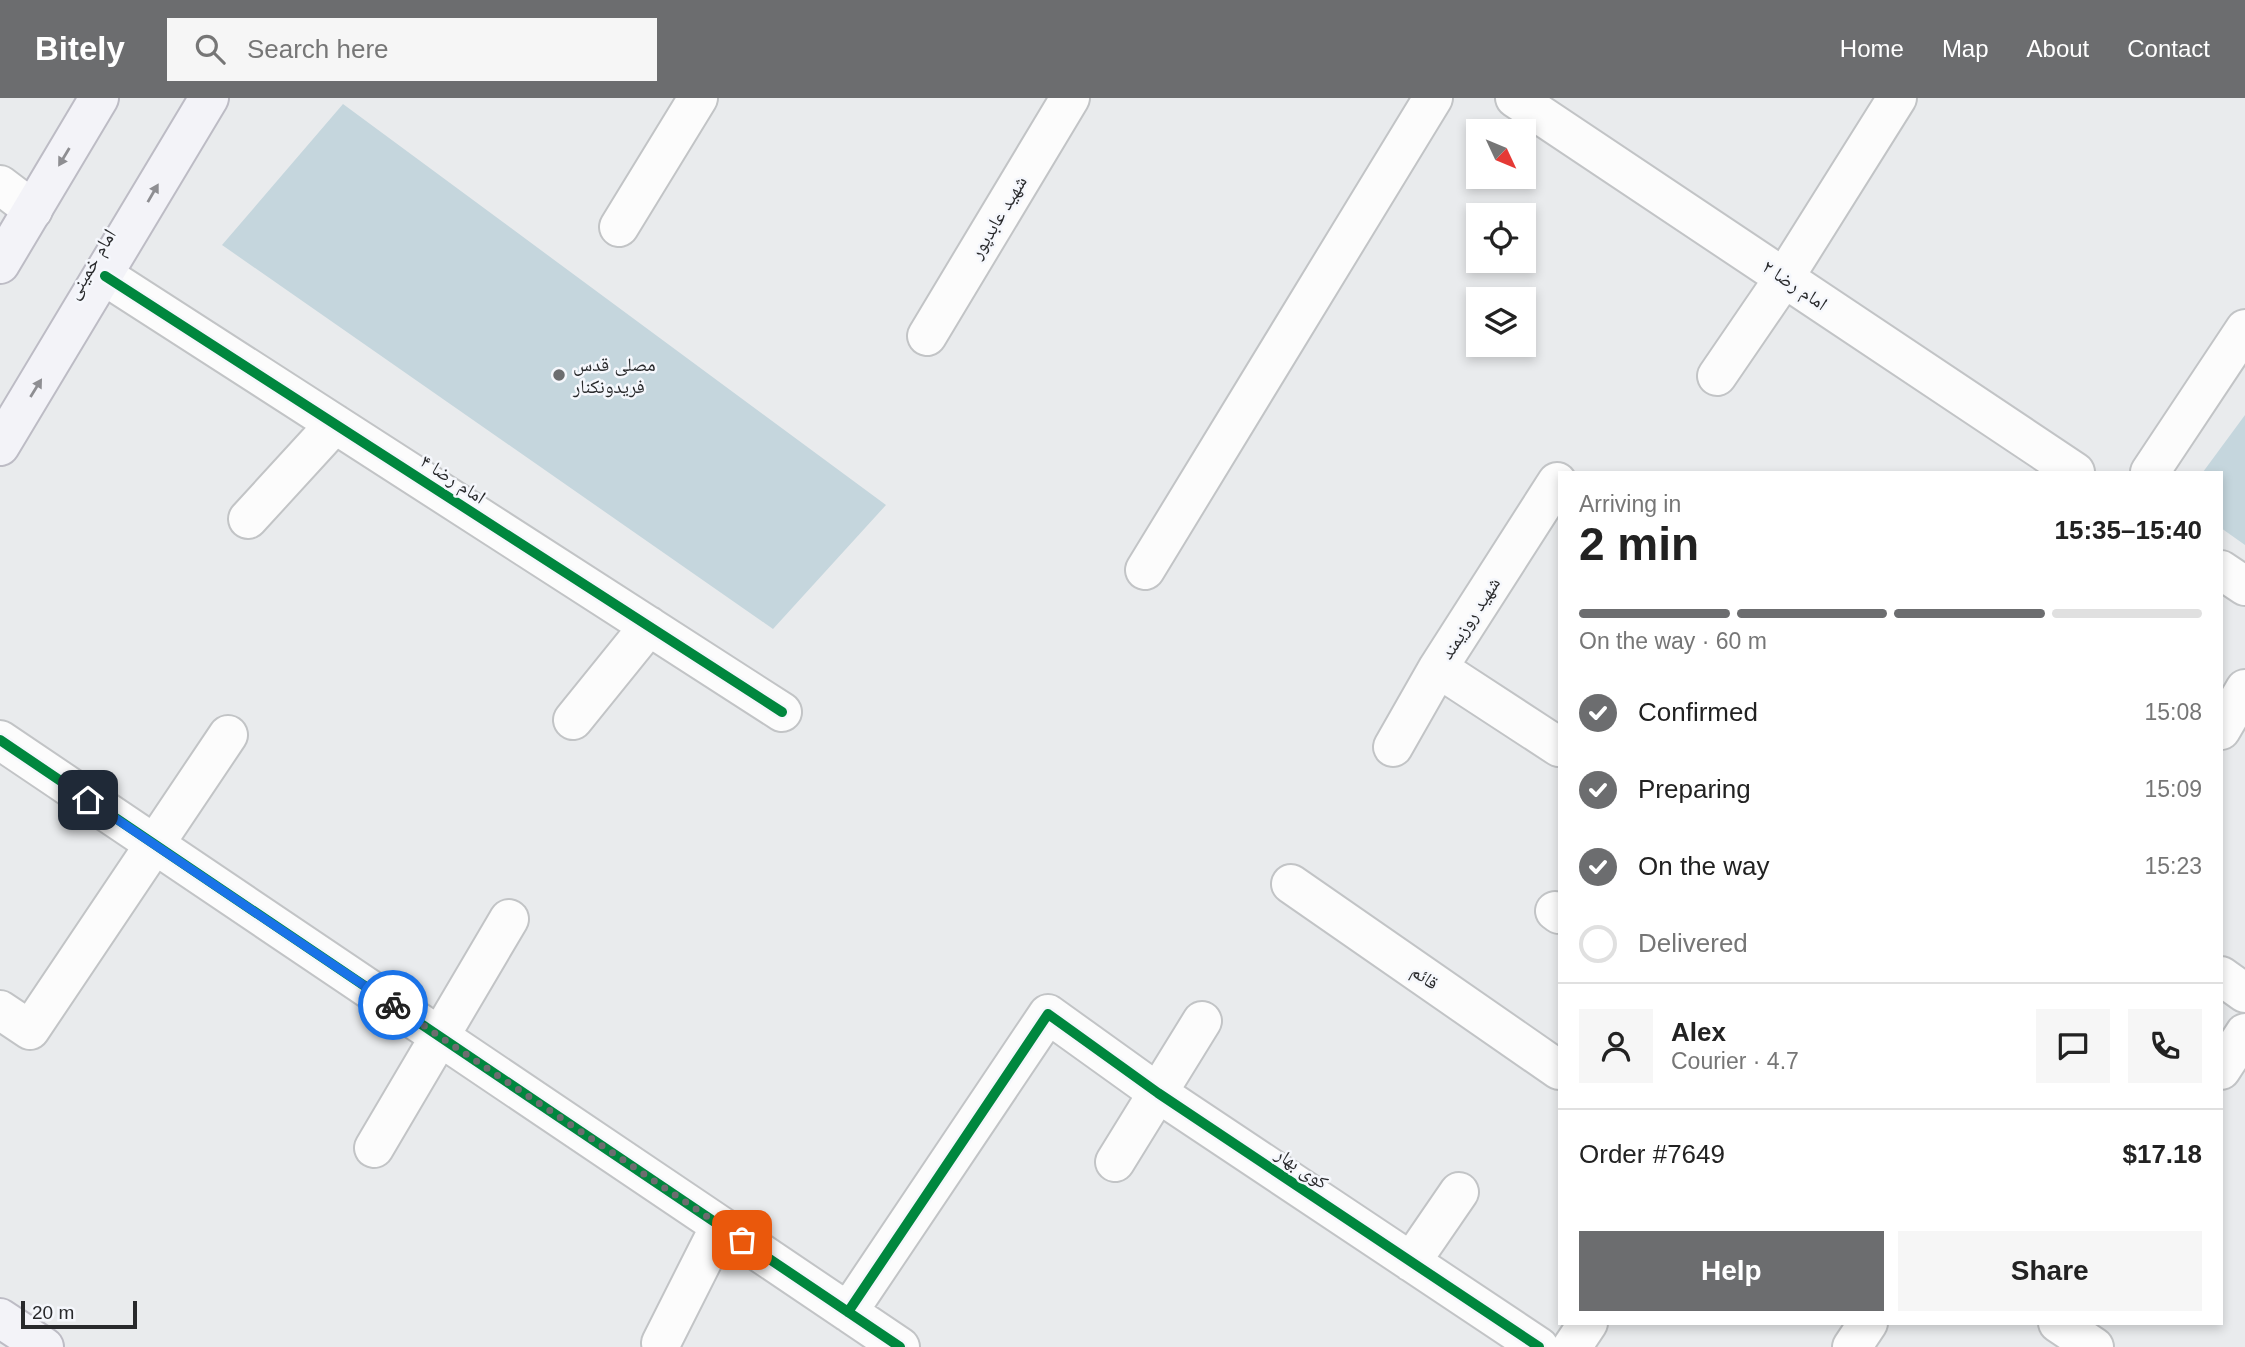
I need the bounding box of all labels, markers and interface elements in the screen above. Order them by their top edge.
search box [167,18,657,81]
text: Bitely [35,30,125,67]
icon: search [191,30,229,68]
text: Search here [247,34,389,64]
text: Home [1840,35,1904,62]
text: Map [1942,35,1989,62]
text: About [2027,35,2089,62]
text: Contact [2127,35,2210,62]
north arrow [1466,119,1536,189]
map controls [1466,119,1536,357]
one-way arrow [58,147,70,166]
street label: شهید عابدپور [965,172,1032,263]
one-way arrow [147,184,160,203]
button: locate [1466,203,1536,273]
street label: امام خمینی [62,225,123,304]
street label: امام رضا ۲ [1757,256,1831,317]
button: layers [1466,287,1536,357]
place label: مصلی قدس فریدونکنار [572,354,656,398]
marker: مصلی قدس فریدونکنار [551,367,567,383]
one-way arrow [29,378,42,398]
street label: امام رضا ۴ [415,450,490,510]
text: Arriving in [1579,491,1681,517]
text: 15:35–15:40 [2055,515,2202,545]
text: 2 min [1579,518,1699,570]
street label: شهید روزیمند [1436,573,1505,663]
text: On the way · 60 m [1579,628,1767,654]
icon: check [1579,694,1617,732]
text: Confirmed [1638,697,1758,727]
text: 15:08 [2144,699,2202,725]
pin [58,770,118,830]
icon: check [1579,771,1617,809]
text: Preparing [1638,774,1751,804]
text: 15:09 [2144,776,2202,802]
icon: home [69,781,107,819]
icon: check [1579,848,1617,886]
text: On the way [1638,851,1770,881]
text: 15:23 [2144,853,2202,879]
text: Delivered [1638,928,1748,958]
street label: قائم [1406,960,1443,995]
courier [358,970,428,1040]
icon: bike [374,986,412,1024]
button: person [1579,1009,1653,1083]
button: chat [2036,1009,2110,1083]
button: phone [2128,1009,2202,1083]
text: Alex [1671,1017,1726,1047]
text: Courier · 4.7 [1671,1048,1799,1074]
text: Order #7649 [1579,1139,1725,1169]
text: $17.18 [2122,1139,2202,1169]
street label: کوی بهار [1271,1142,1332,1194]
pin [712,1210,772,1270]
icon: bag [723,1221,761,1259]
button: Help [1579,1231,1884,1311]
button: Share [1898,1231,2202,1311]
scale bar [21,1298,136,1330]
text: 20 m [32,1302,74,1323]

